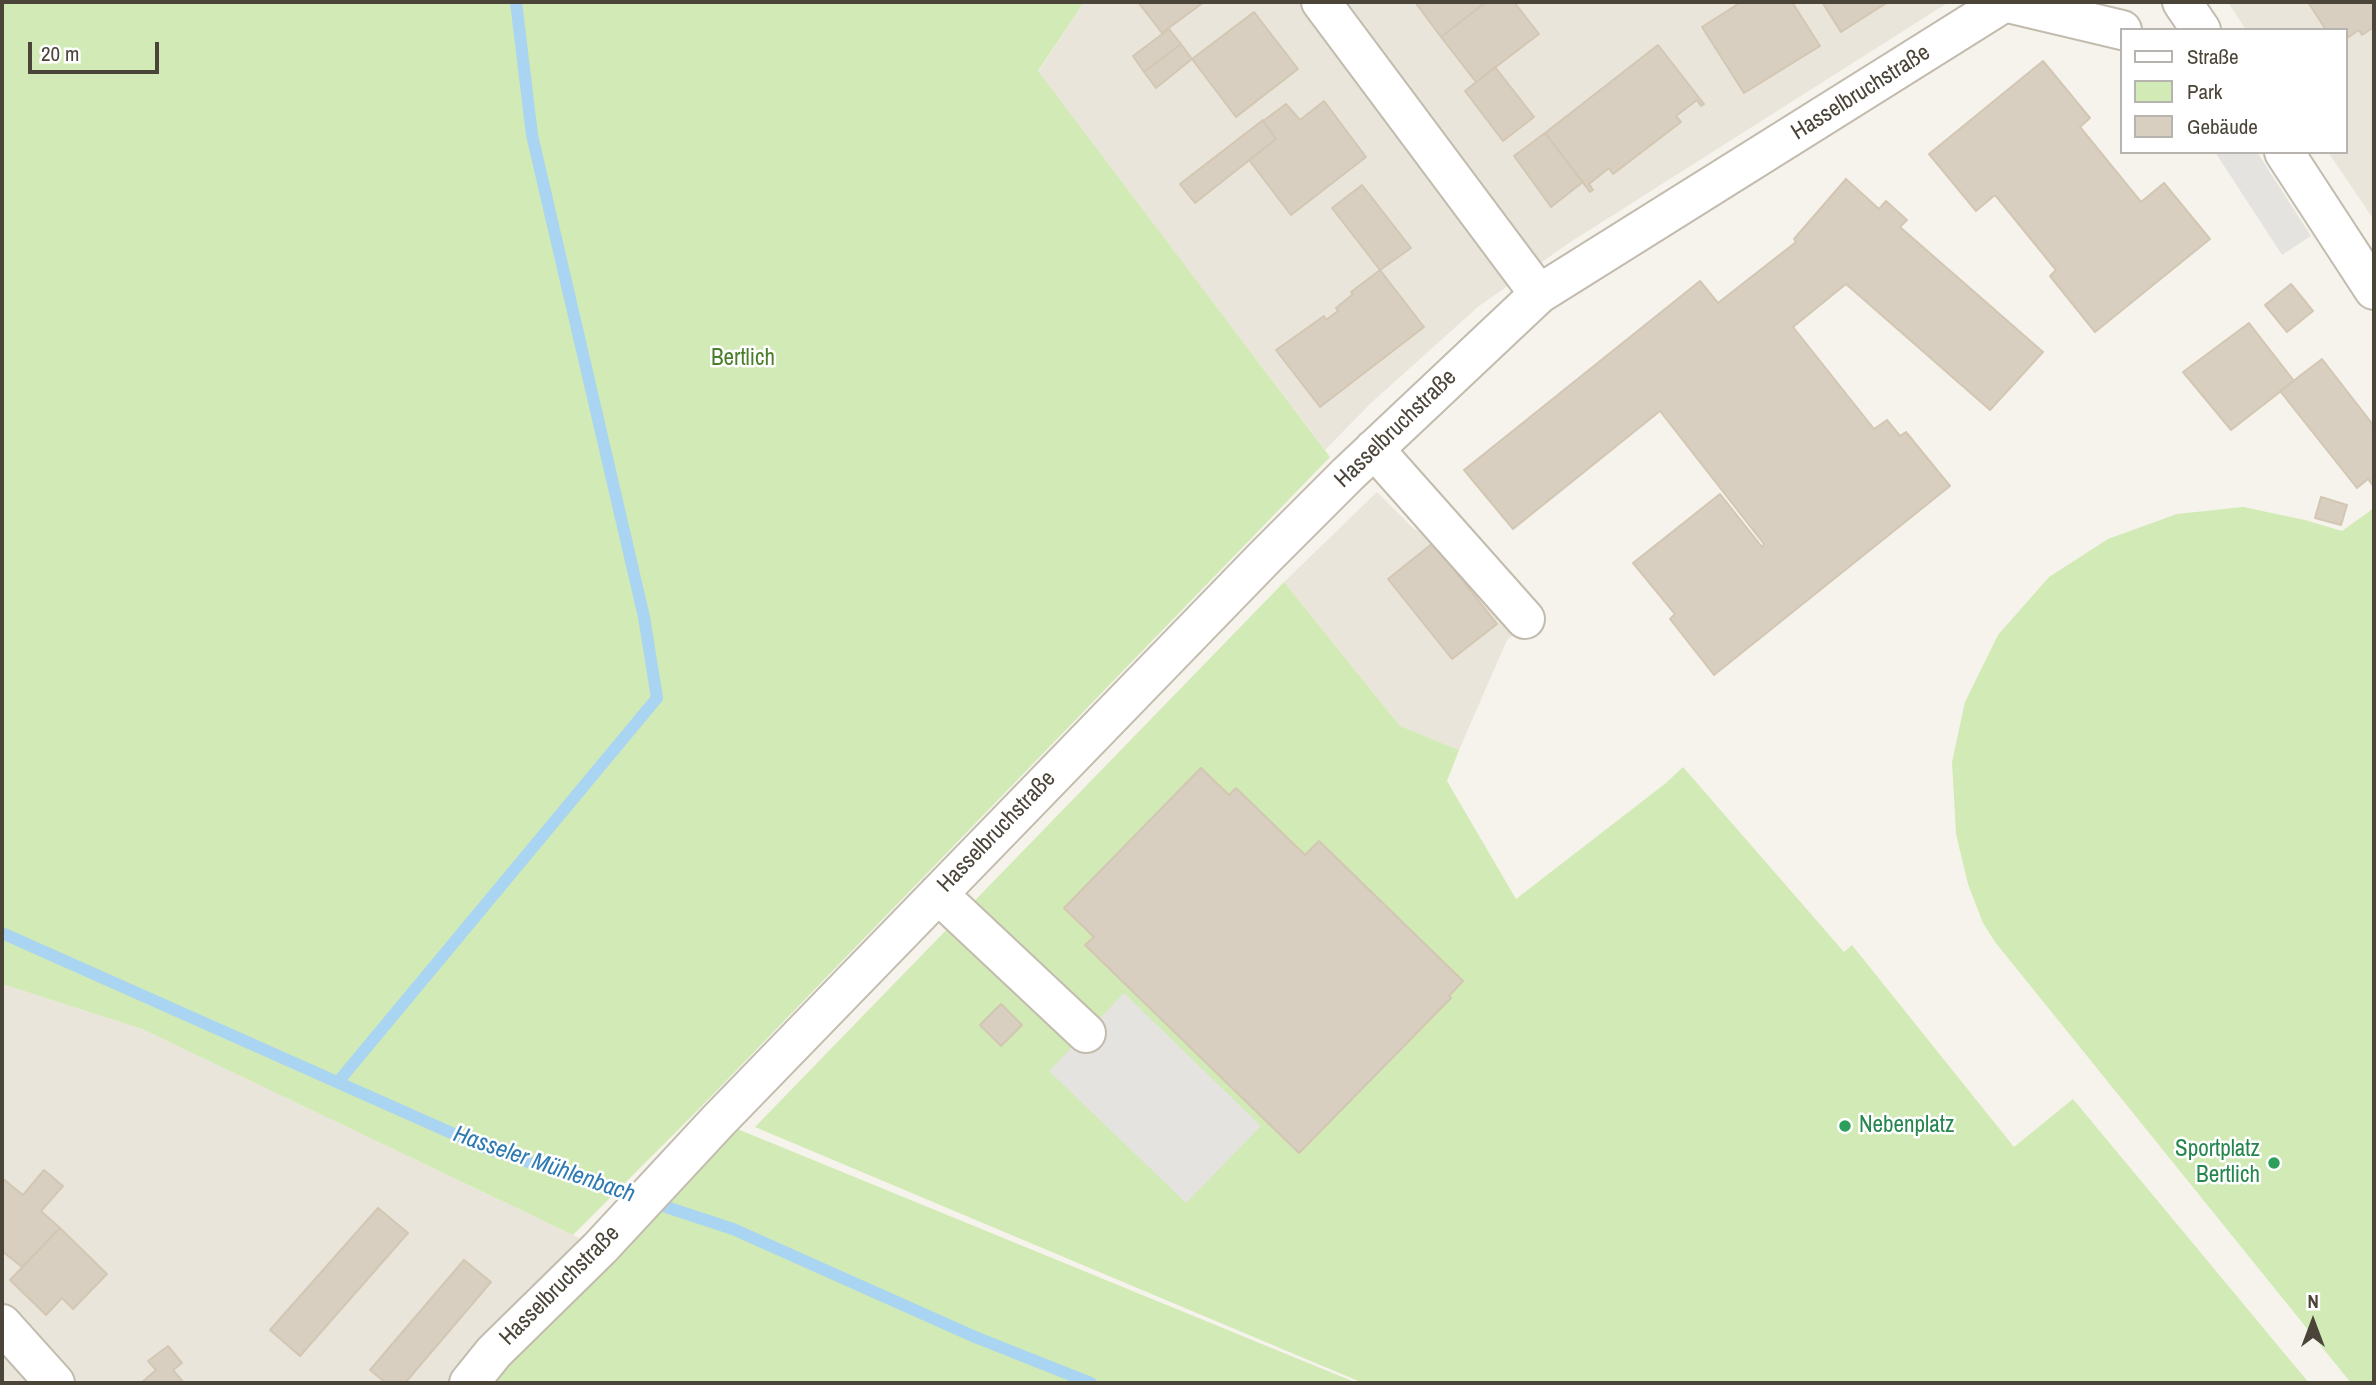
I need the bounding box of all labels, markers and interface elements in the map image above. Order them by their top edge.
scale bar [32,28,163,72]
legend [2120,28,2348,154]
text: 20 m [41,39,79,68]
street label: Hasselbruchstraße [1787,39,1935,147]
text: Straße [2187,42,2239,71]
text: Park [2187,77,2222,106]
text: Gebäude [2187,112,2258,141]
park label: Bertlich [711,345,775,373]
street label: Hasselbruchstraße [1329,364,1463,494]
street label: Hasselbruchstraße [932,765,1062,899]
place label: Nebenplatz [1859,1112,1954,1140]
marker: Nebenplatz [1837,1118,1853,1134]
water label: Hasseler Mühlenbach [449,1120,639,1210]
place label: Sportplatz Bertlich [2175,1136,2260,1190]
marker: Sportplatz Bertlich [2266,1155,2282,1171]
street label: Hasselbruchstraße [494,1220,626,1352]
north arrow [2278,1287,2348,1357]
text: N [2307,1288,2319,1314]

